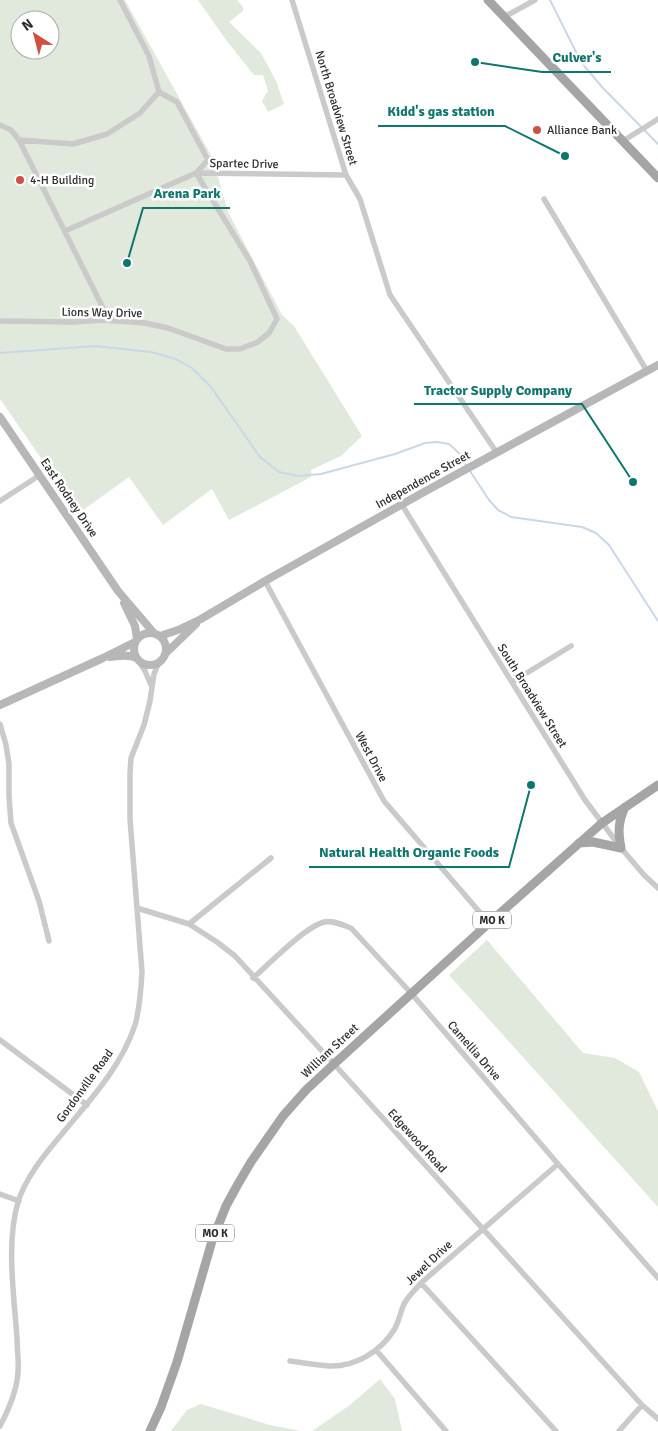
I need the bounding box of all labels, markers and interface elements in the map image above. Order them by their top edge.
north arrow [10,10,60,60]
text: N [19,15,37,35]
callout: Culver's [542,43,611,72]
street label: North Broadview Street [311,49,361,167]
text: Culver's [553,49,601,66]
callout: Kidd's gas station [378,97,505,126]
text: Kidd's gas station [387,103,495,120]
place label: Alliance Bank [547,123,617,138]
marker: Alliance Bank [531,124,543,136]
street label: Spartec Drive [209,156,279,172]
place label: 4-H Building [30,173,94,188]
marker: 4-H Building [14,174,26,186]
callout: Arena Park [143,179,230,208]
text: Arena Park [153,185,221,202]
street label: Lions Way Drive [61,305,143,321]
callout: Tractor Supply Company [414,375,582,404]
text: Tractor Supply Company [424,382,572,399]
street label: Independence Street [373,448,473,512]
street label: East Rodney Drive [37,456,101,540]
street label: South Broadview Street [494,641,570,751]
street label: West Drive [352,729,390,785]
callout: Natural Health Organic Foods [309,838,509,867]
text: Natural Health Organic Foods [319,844,499,861]
road number: MO K [473,912,511,928]
street label: Camellia Drive [444,1018,504,1084]
street label: William Street [298,1021,362,1081]
street label: Gordonville Road [53,1046,117,1126]
street label: Edgewood Road [384,1106,450,1176]
road number: MO K [196,1224,234,1242]
street label: Jewel Drive [402,1237,456,1289]

